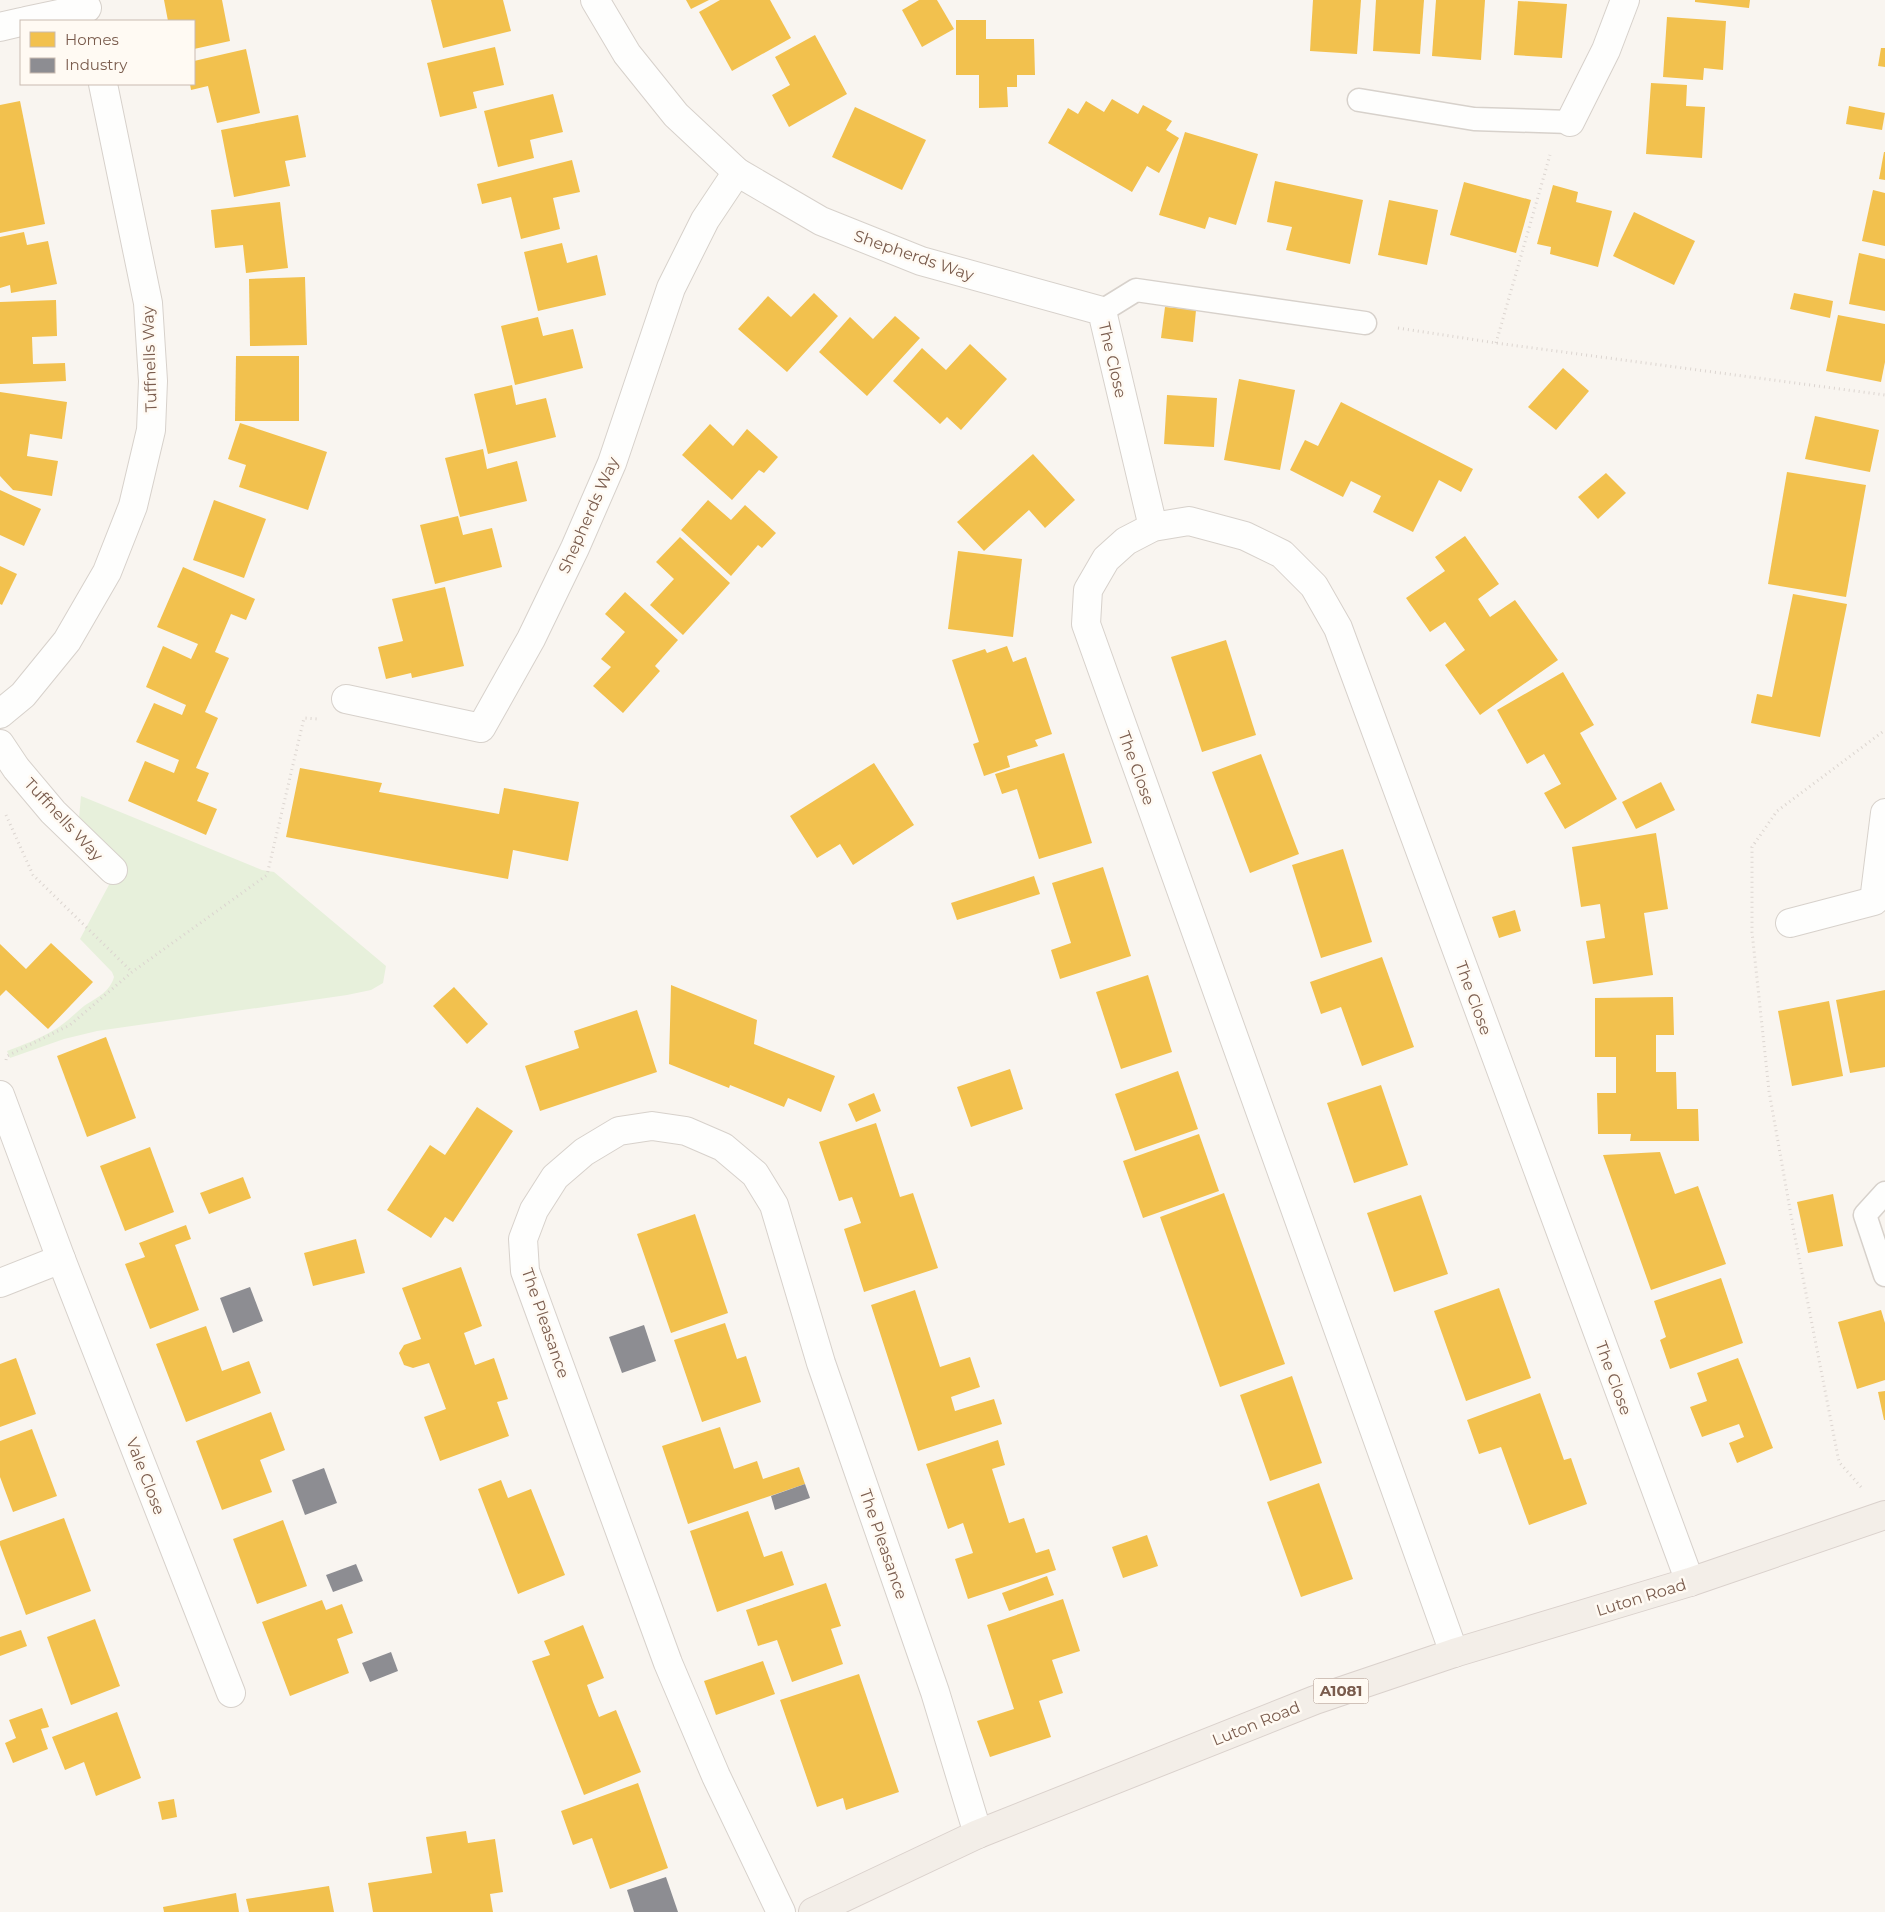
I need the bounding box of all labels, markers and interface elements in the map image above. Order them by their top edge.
legend [20,20,195,85]
text: Homes [65,30,119,49]
text: Industry [65,55,128,74]
street label: Shepherds Way [851,226,977,285]
street label: Tuffnells Way [138,305,161,412]
street label: The Close [1095,320,1130,400]
street label: Shepherds Way [554,454,623,576]
street label: The Close [1114,729,1159,808]
street label: Tuffnells Way [20,774,107,865]
street label: The Close [1451,959,1496,1038]
street label: The Pleasance [518,1266,573,1381]
street label: The Close [1591,1339,1636,1418]
street label: Vale Close [122,1435,169,1517]
street label: The Pleasance [856,1487,911,1602]
street label: Luton Road [1594,1575,1688,1620]
road number: A1081 [1314,1678,1368,1704]
street label: Luton Road [1209,1697,1303,1750]

